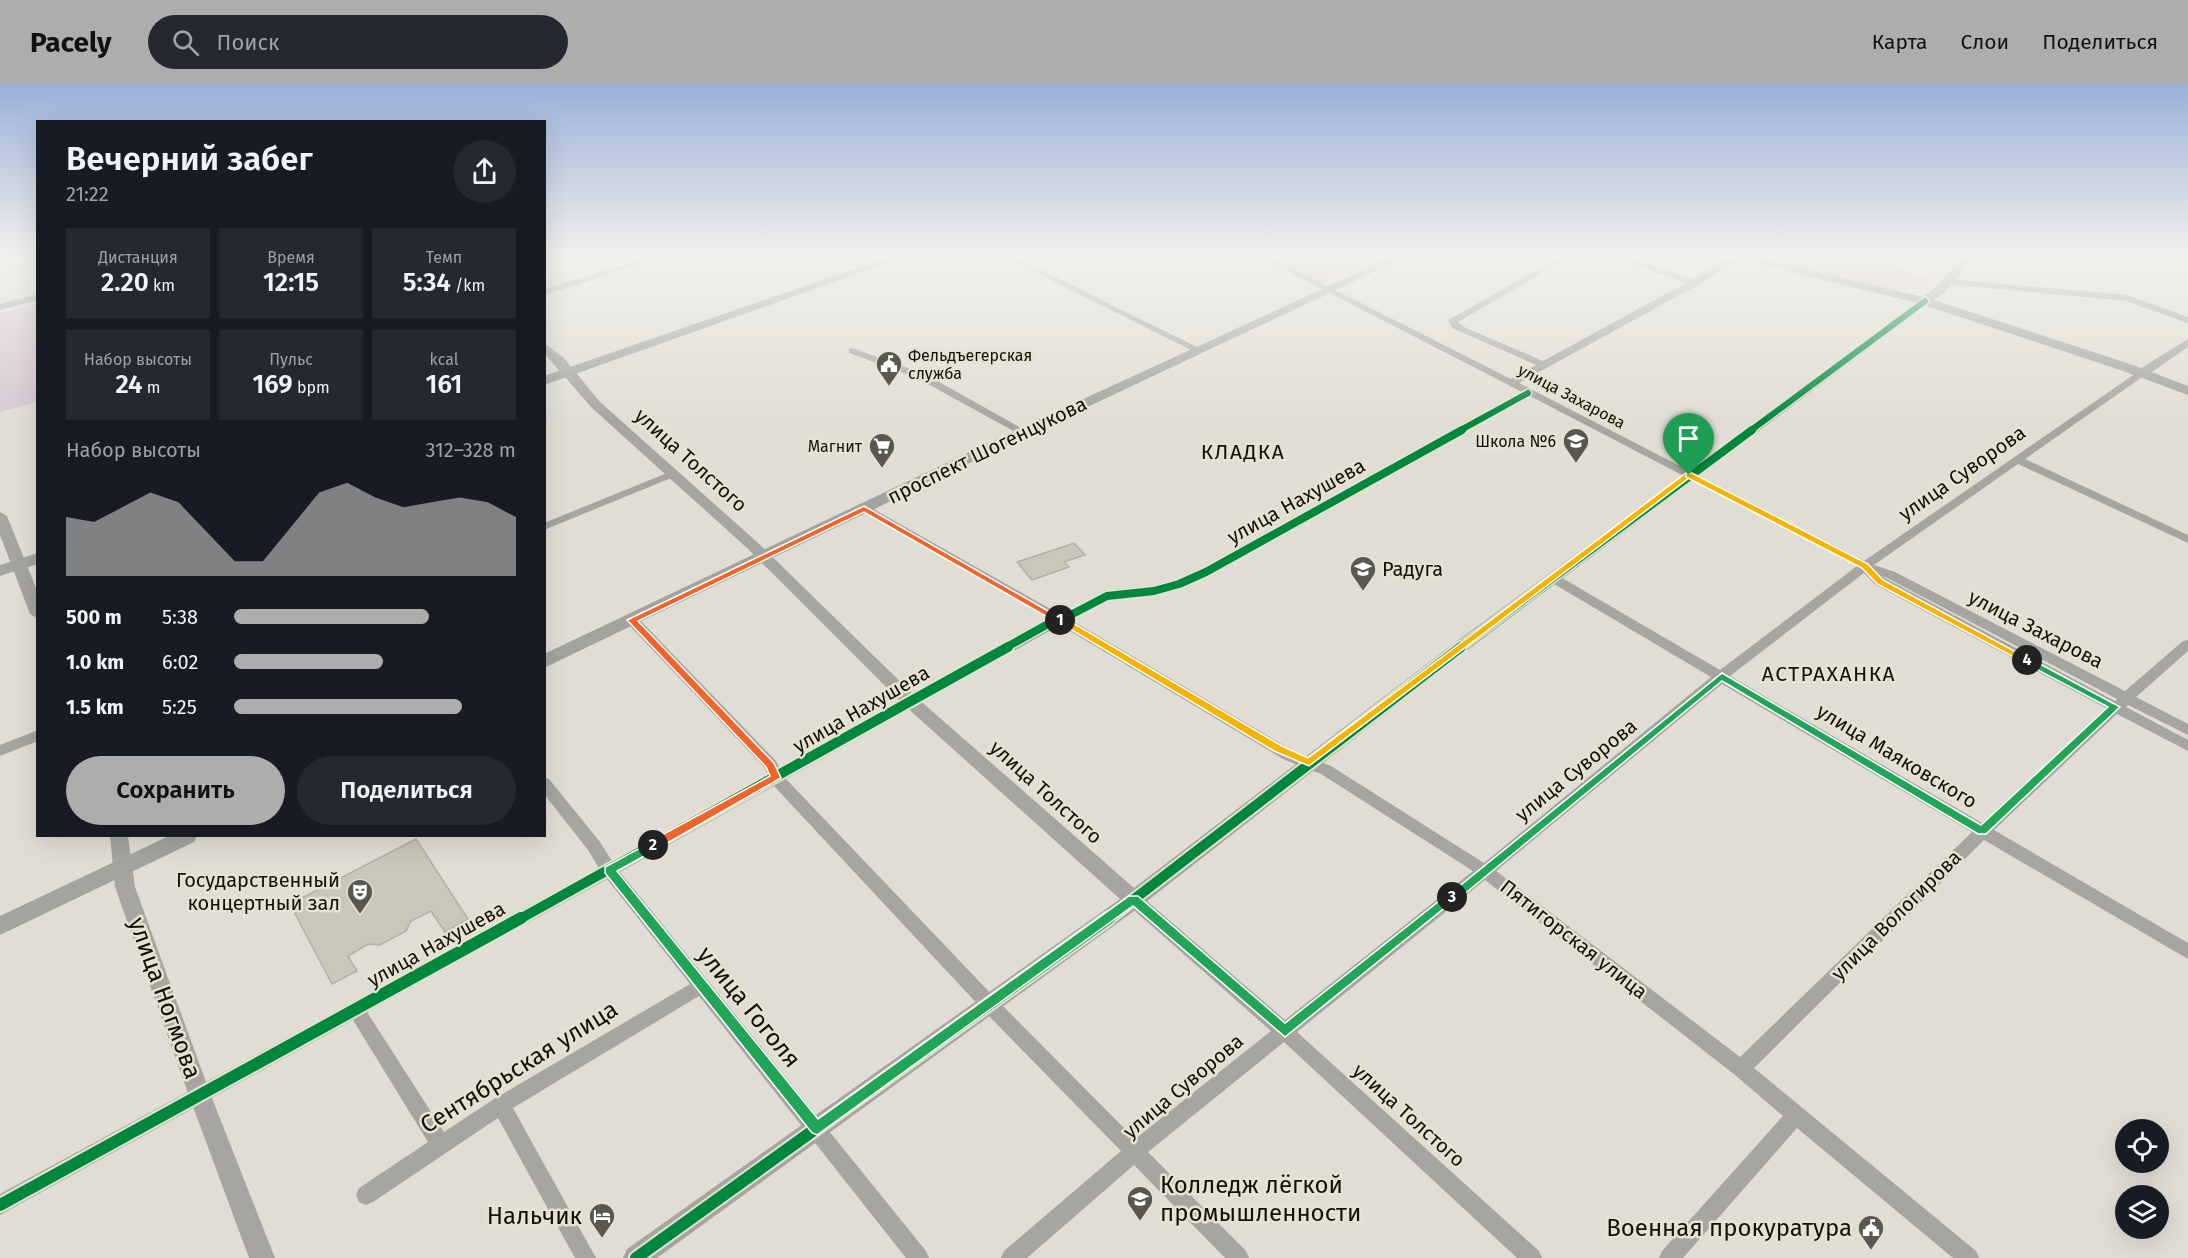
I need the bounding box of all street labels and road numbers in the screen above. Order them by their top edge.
street label: улица Захарова [1515,360,1629,433]
street label: проспект Шогенцукова [884,391,1090,509]
street label: улица Толстого [630,403,752,517]
street label: улица Суворова [1894,420,2030,526]
street label: улица Нахушева [1223,453,1369,549]
street label: улица Захарова [1965,585,2107,673]
street label: улица Нахушева [788,660,934,758]
street label: улица Маяковского [1812,699,1982,813]
street label: улица Суворова [1510,714,1642,826]
street label: улица Толстого [985,735,1107,849]
street label: улица Вологирова [1826,845,1966,985]
street label: Пятигорская улица [1496,874,1652,1004]
street label: улица Нахушева [363,896,509,992]
street label: улица Ногмова [123,913,207,1083]
street label: улица Гоголя [692,941,806,1073]
street label: Сентябрьская улица [415,995,623,1139]
street label: улица Суворова [1118,1029,1248,1143]
street label: улица Толстого [1348,1058,1470,1172]

